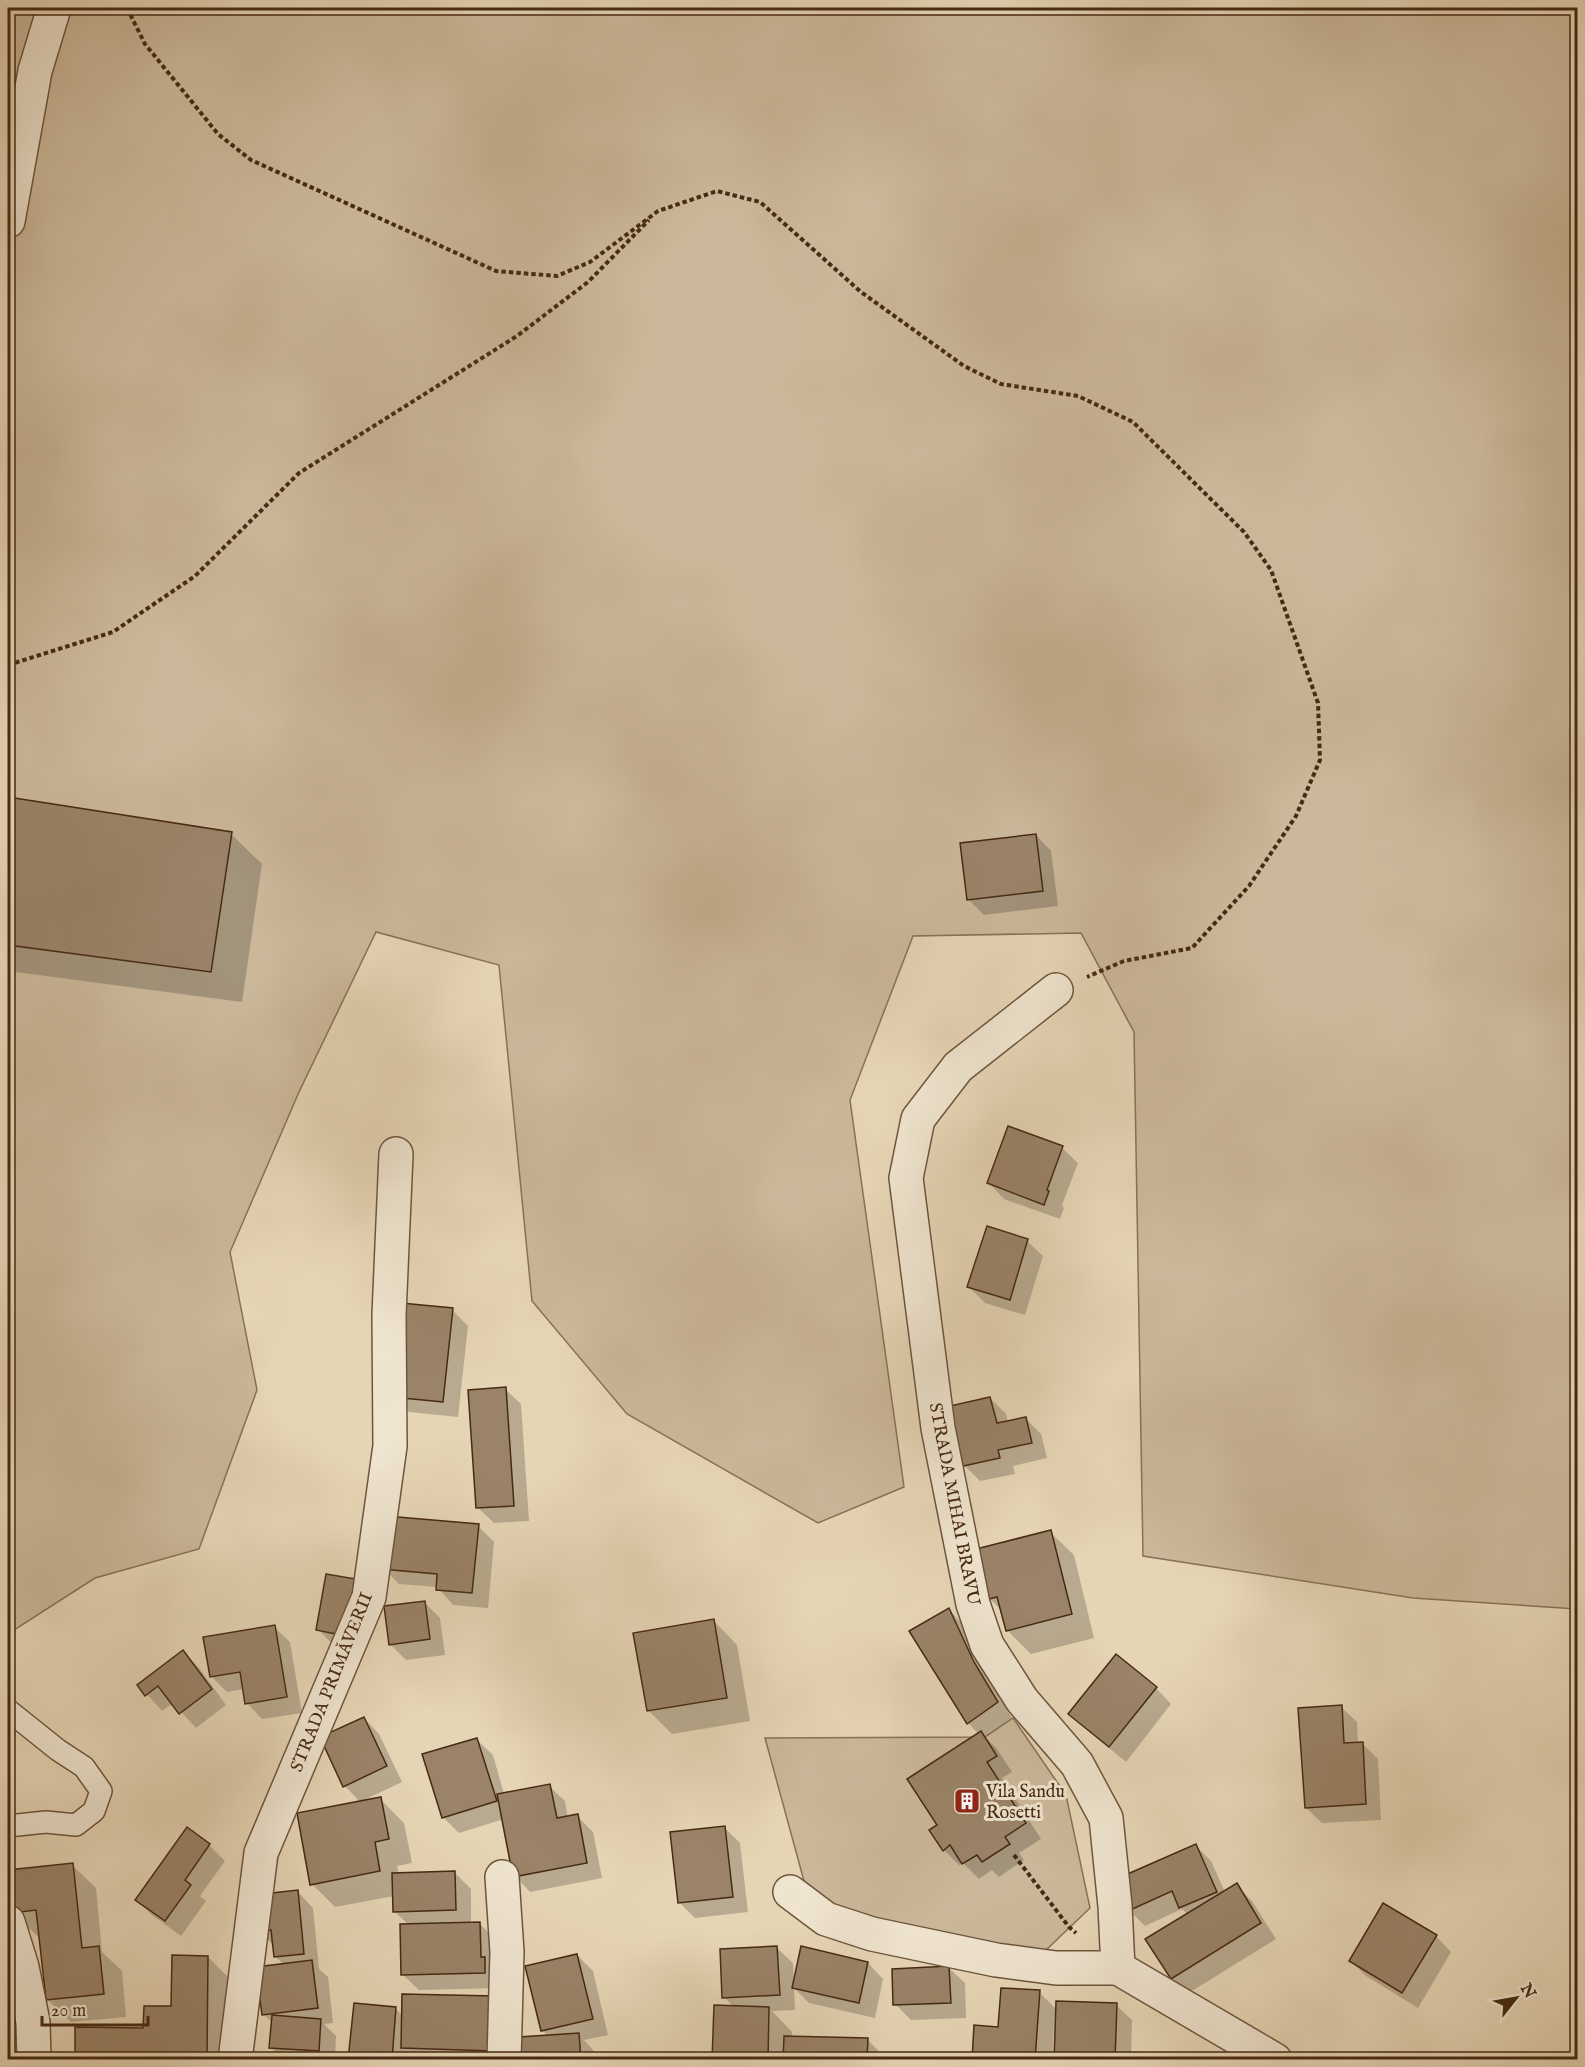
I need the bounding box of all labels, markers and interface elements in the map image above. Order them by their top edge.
street label: STRADA MIHAI BRAVU [923,1401,985,1608]
street label: STRADA PRIMĂVERII [284,1588,379,1776]
place label: Vila Sandu Rosetti [985,1781,1065,1825]
building icon: Vila Sandu Rosetti [952,1786,982,1816]
north arrow [1486,1968,1546,2028]
text: N [1514,1979,1539,2003]
scale bar [42,1989,148,2027]
text: 20 m [51,2000,86,2023]

